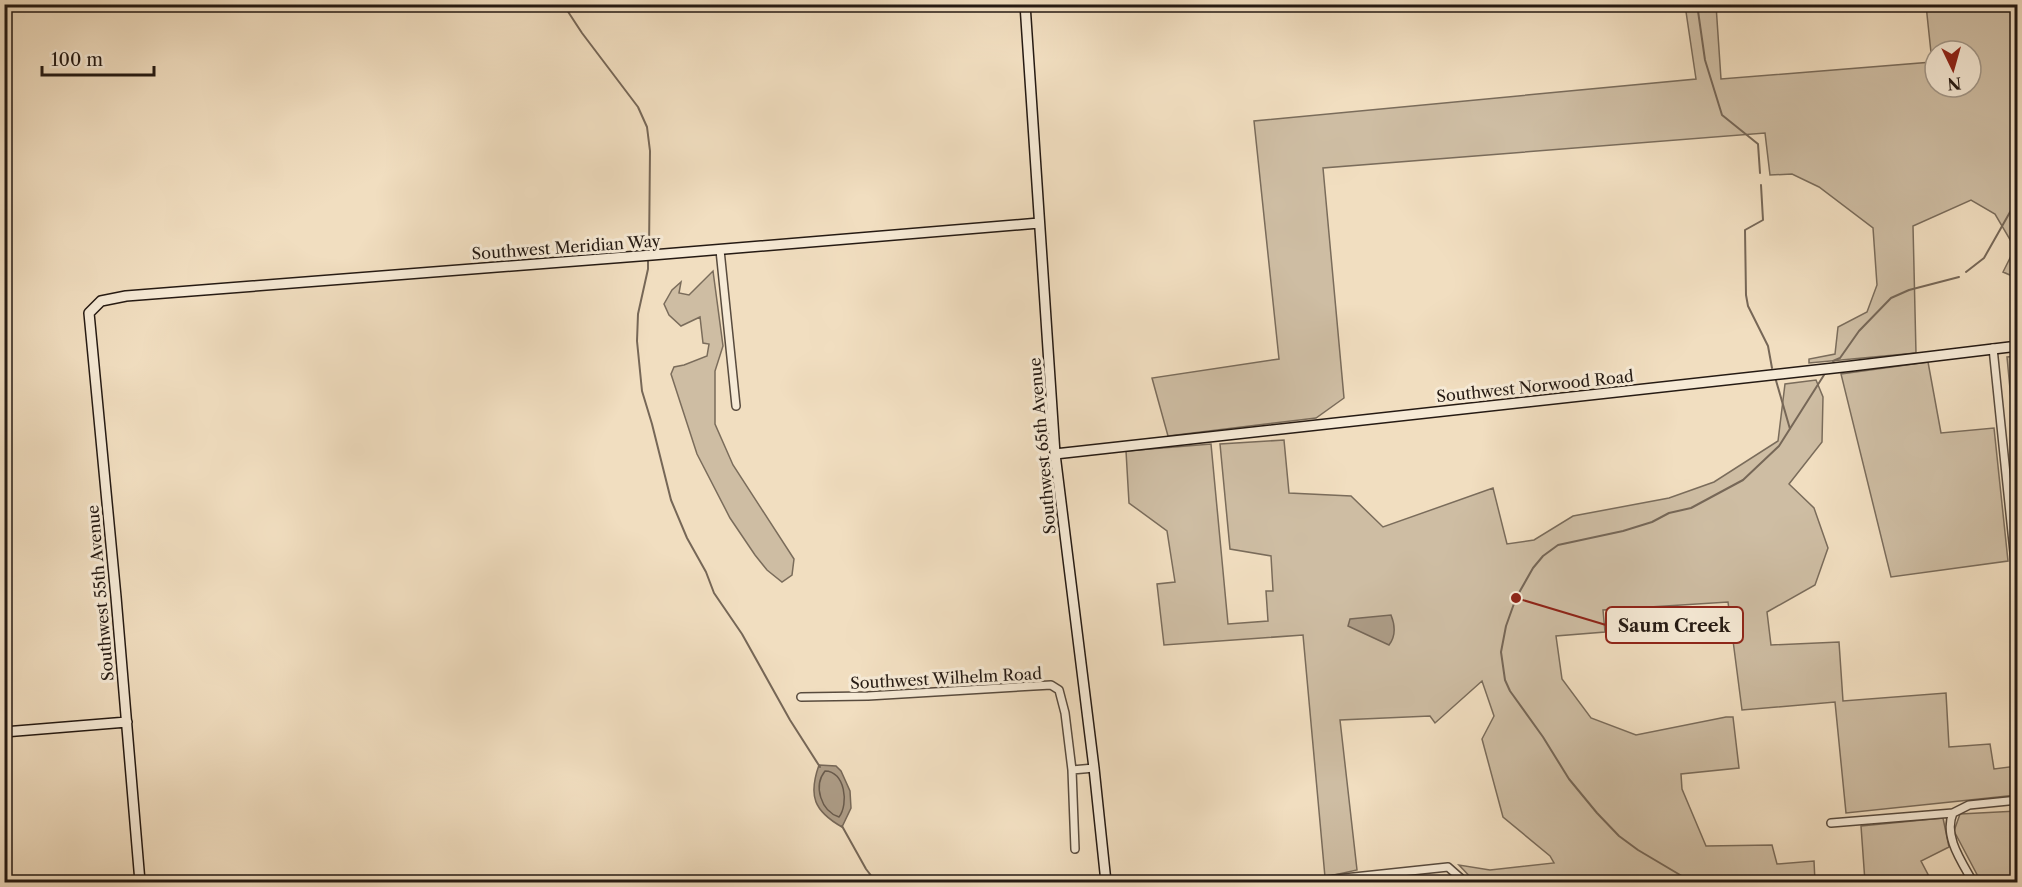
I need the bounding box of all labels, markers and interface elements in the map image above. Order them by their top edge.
scale bar [42,39,154,77]
north arrow [1923,39,1983,99]
text: 100 m [51,49,103,71]
text: N [1946,73,1962,95]
street label: Southwest Meridian Way [471,230,662,264]
street label: Southwest 65th Avenue [1024,357,1060,535]
street label: Southwest Norwood Road [1435,366,1635,406]
street label: Southwest 55th Avenue [82,504,118,682]
callout: Saum Creek [1606,607,1743,643]
text: Saum Creek [1618,615,1731,637]
street label: Southwest Wilhelm Road [850,663,1043,693]

